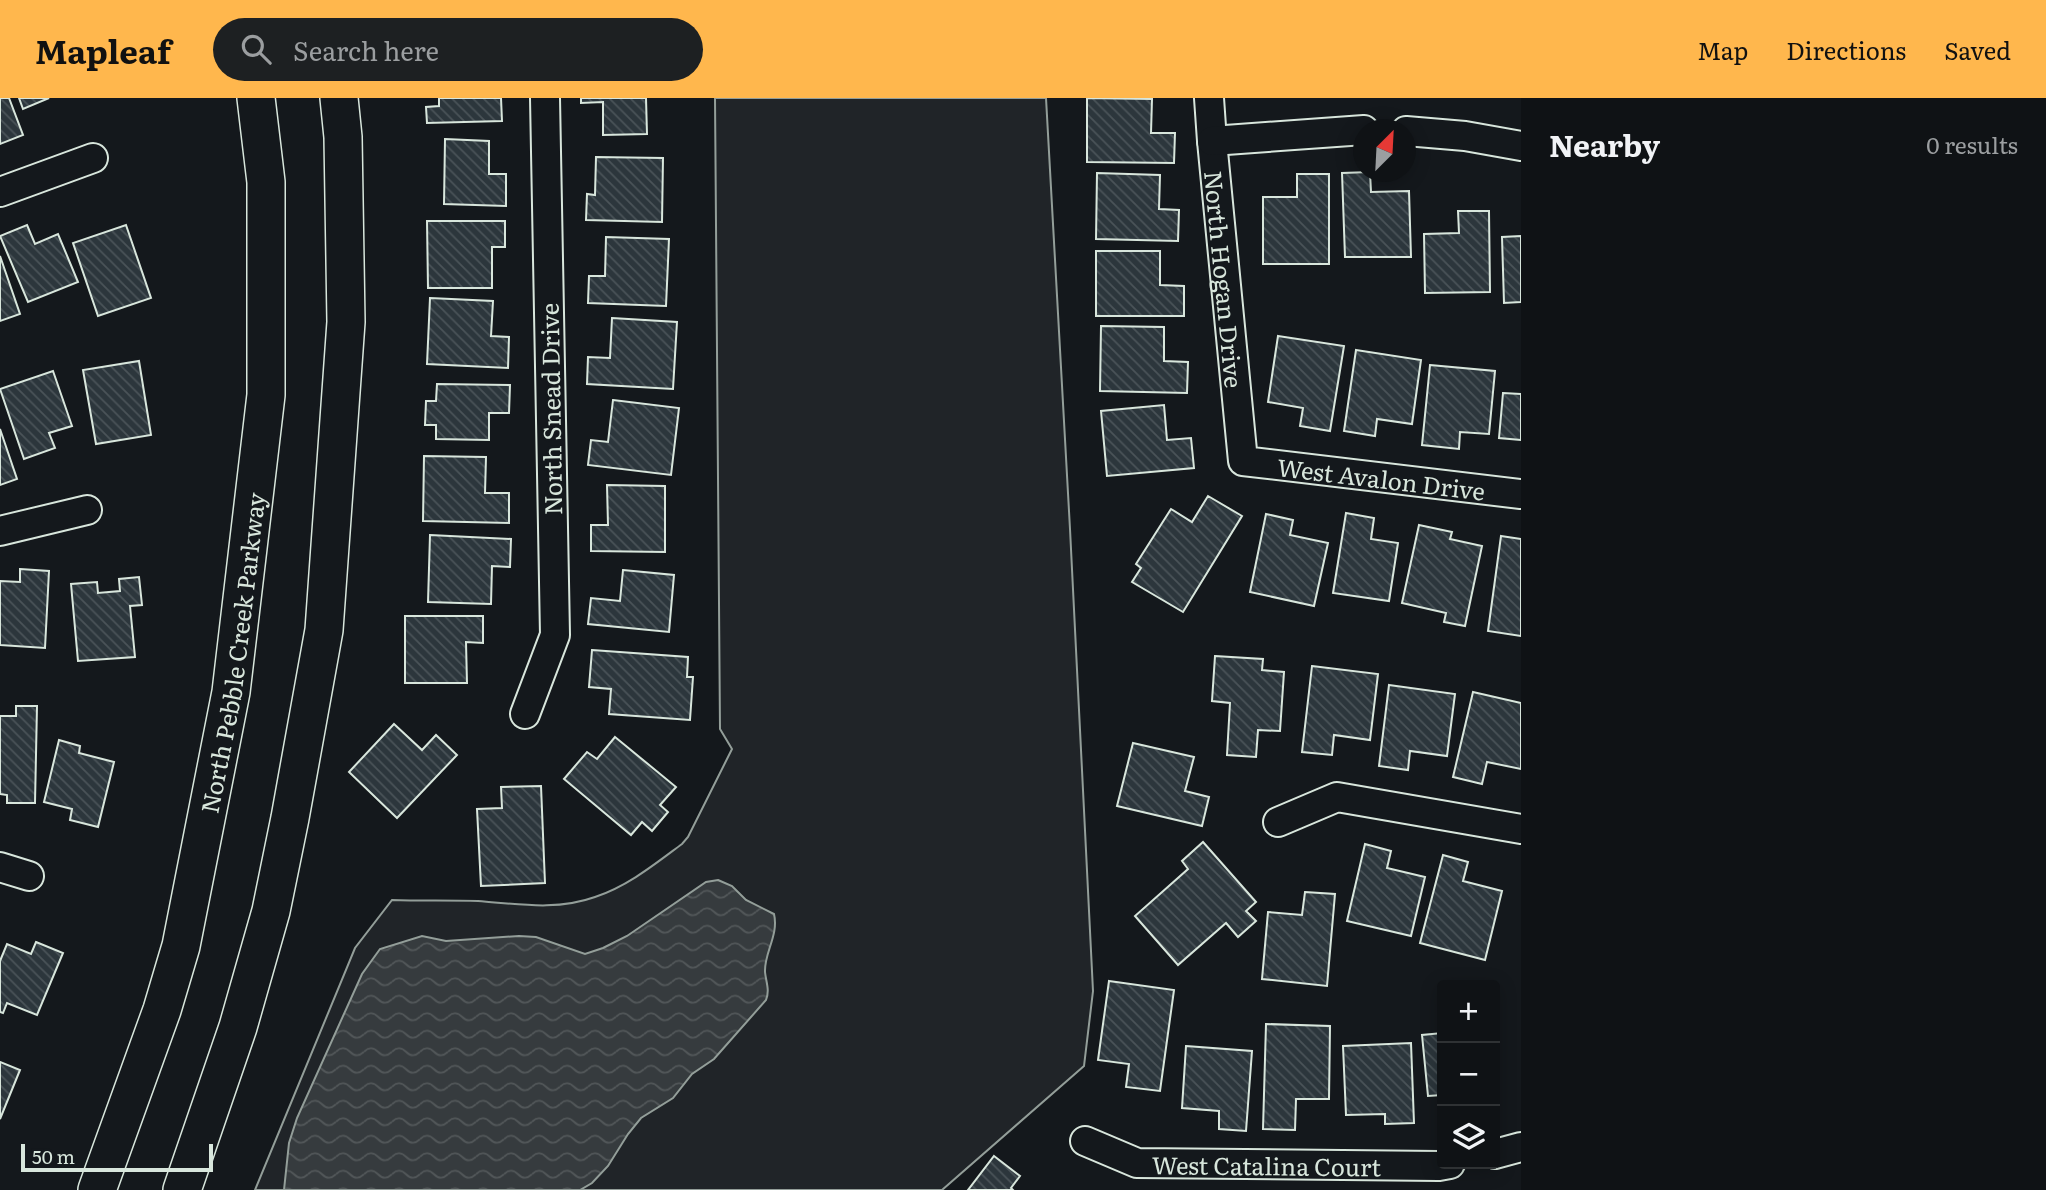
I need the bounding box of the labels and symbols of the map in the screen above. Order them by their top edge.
north arrow [1353,119,1416,182]
street label: North Hogan Drive [1197,169,1253,389]
street label: North Snead Drive [531,303,569,515]
street label: West Avalon Drive [1276,448,1487,507]
street label: North Pebble Creek Parkway [190,490,272,816]
scale bar [21,1141,214,1173]
street label: West Catalina Court [1152,1146,1382,1183]

